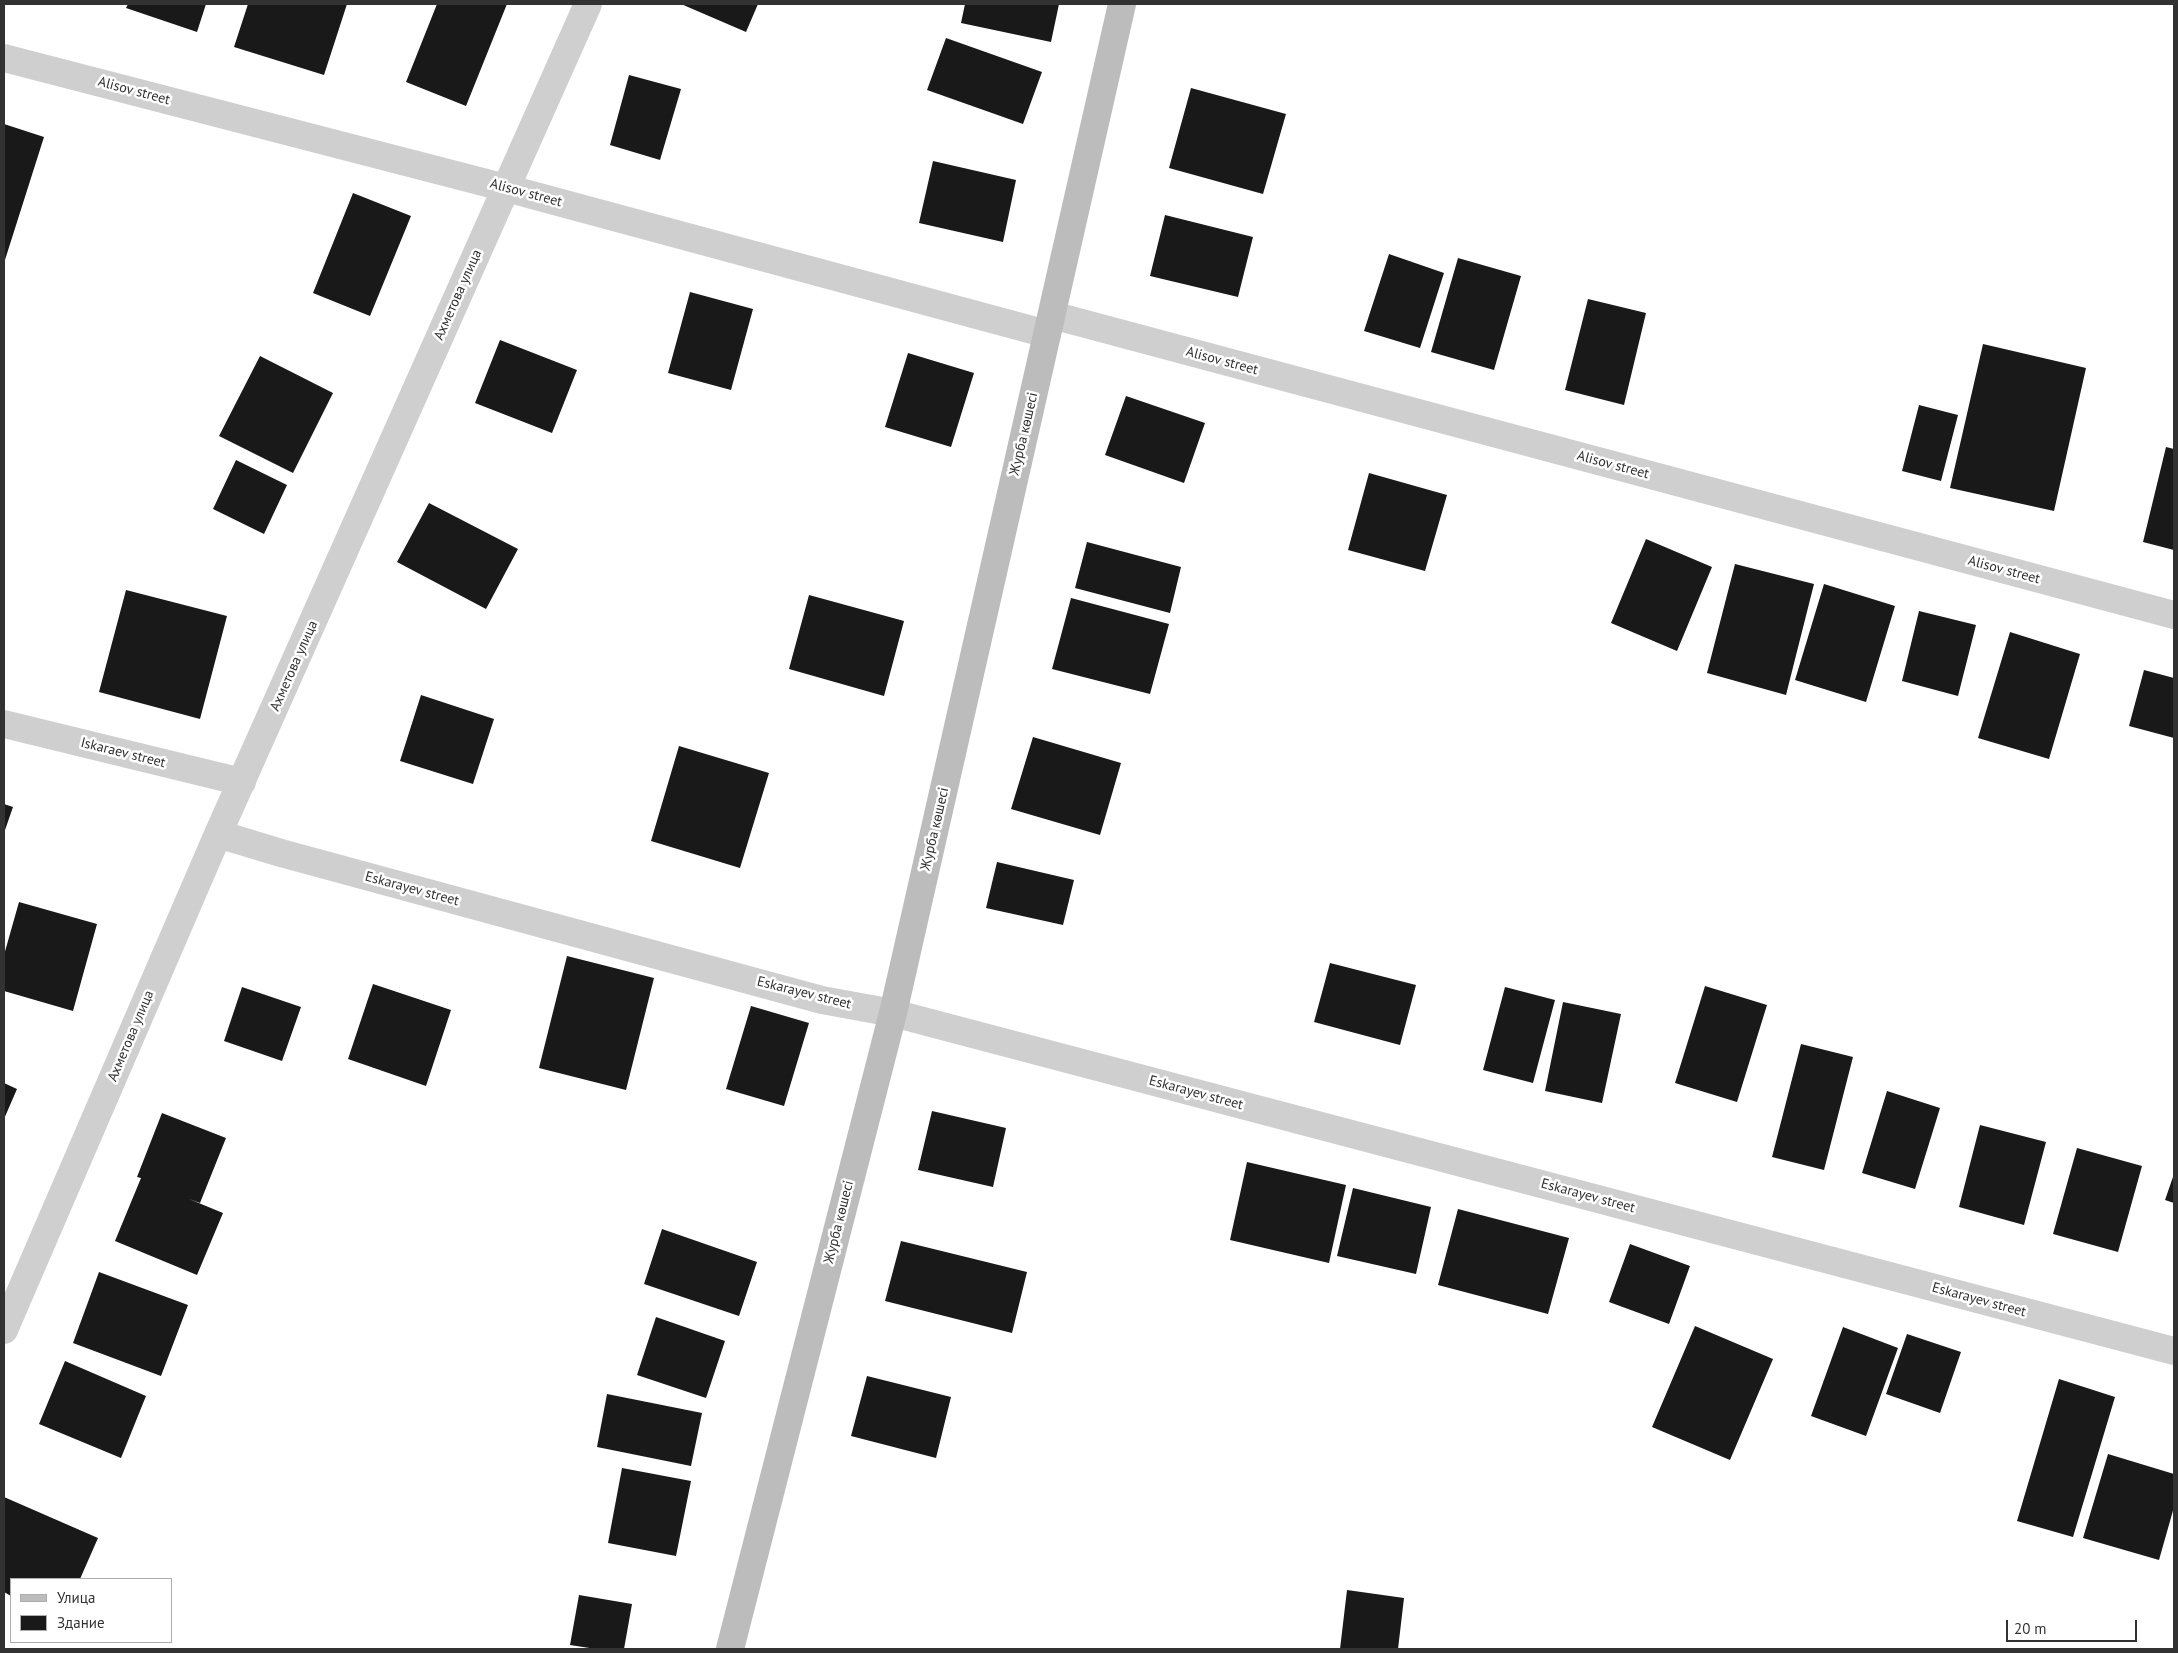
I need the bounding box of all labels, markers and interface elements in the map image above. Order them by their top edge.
street label: Alisov street [96,73,172,109]
street label: Alisov street [488,175,564,211]
street label: Ахметова улица [431,247,485,343]
street label: Alisov street [1184,343,1260,379]
street label: Журба көшесі [1006,391,1042,477]
street label: Alisov street [1575,447,1651,483]
street label: Alisov street [1966,552,2042,588]
street label: Ахметова улица [267,618,321,714]
street label: Iskaraev street [79,734,167,772]
street label: Журба көшесі [917,786,953,872]
street label: Eskarayev street [363,868,461,910]
street label: Eskarayev street [755,973,853,1013]
street label: Ахметова улица [104,988,158,1084]
street label: Eskarayev street [1147,1072,1245,1114]
street label: Eskarayev street [1539,1175,1637,1217]
street label: Журба көшесі [821,1179,857,1265]
street label: Eskarayev street [1930,1279,2028,1321]
legend [10,1578,172,1643]
text: Улица [57,1588,95,1607]
scale bar [2008,1610,2139,1642]
text: Здание [57,1613,105,1632]
text: 20 m [2014,1619,2047,1638]

